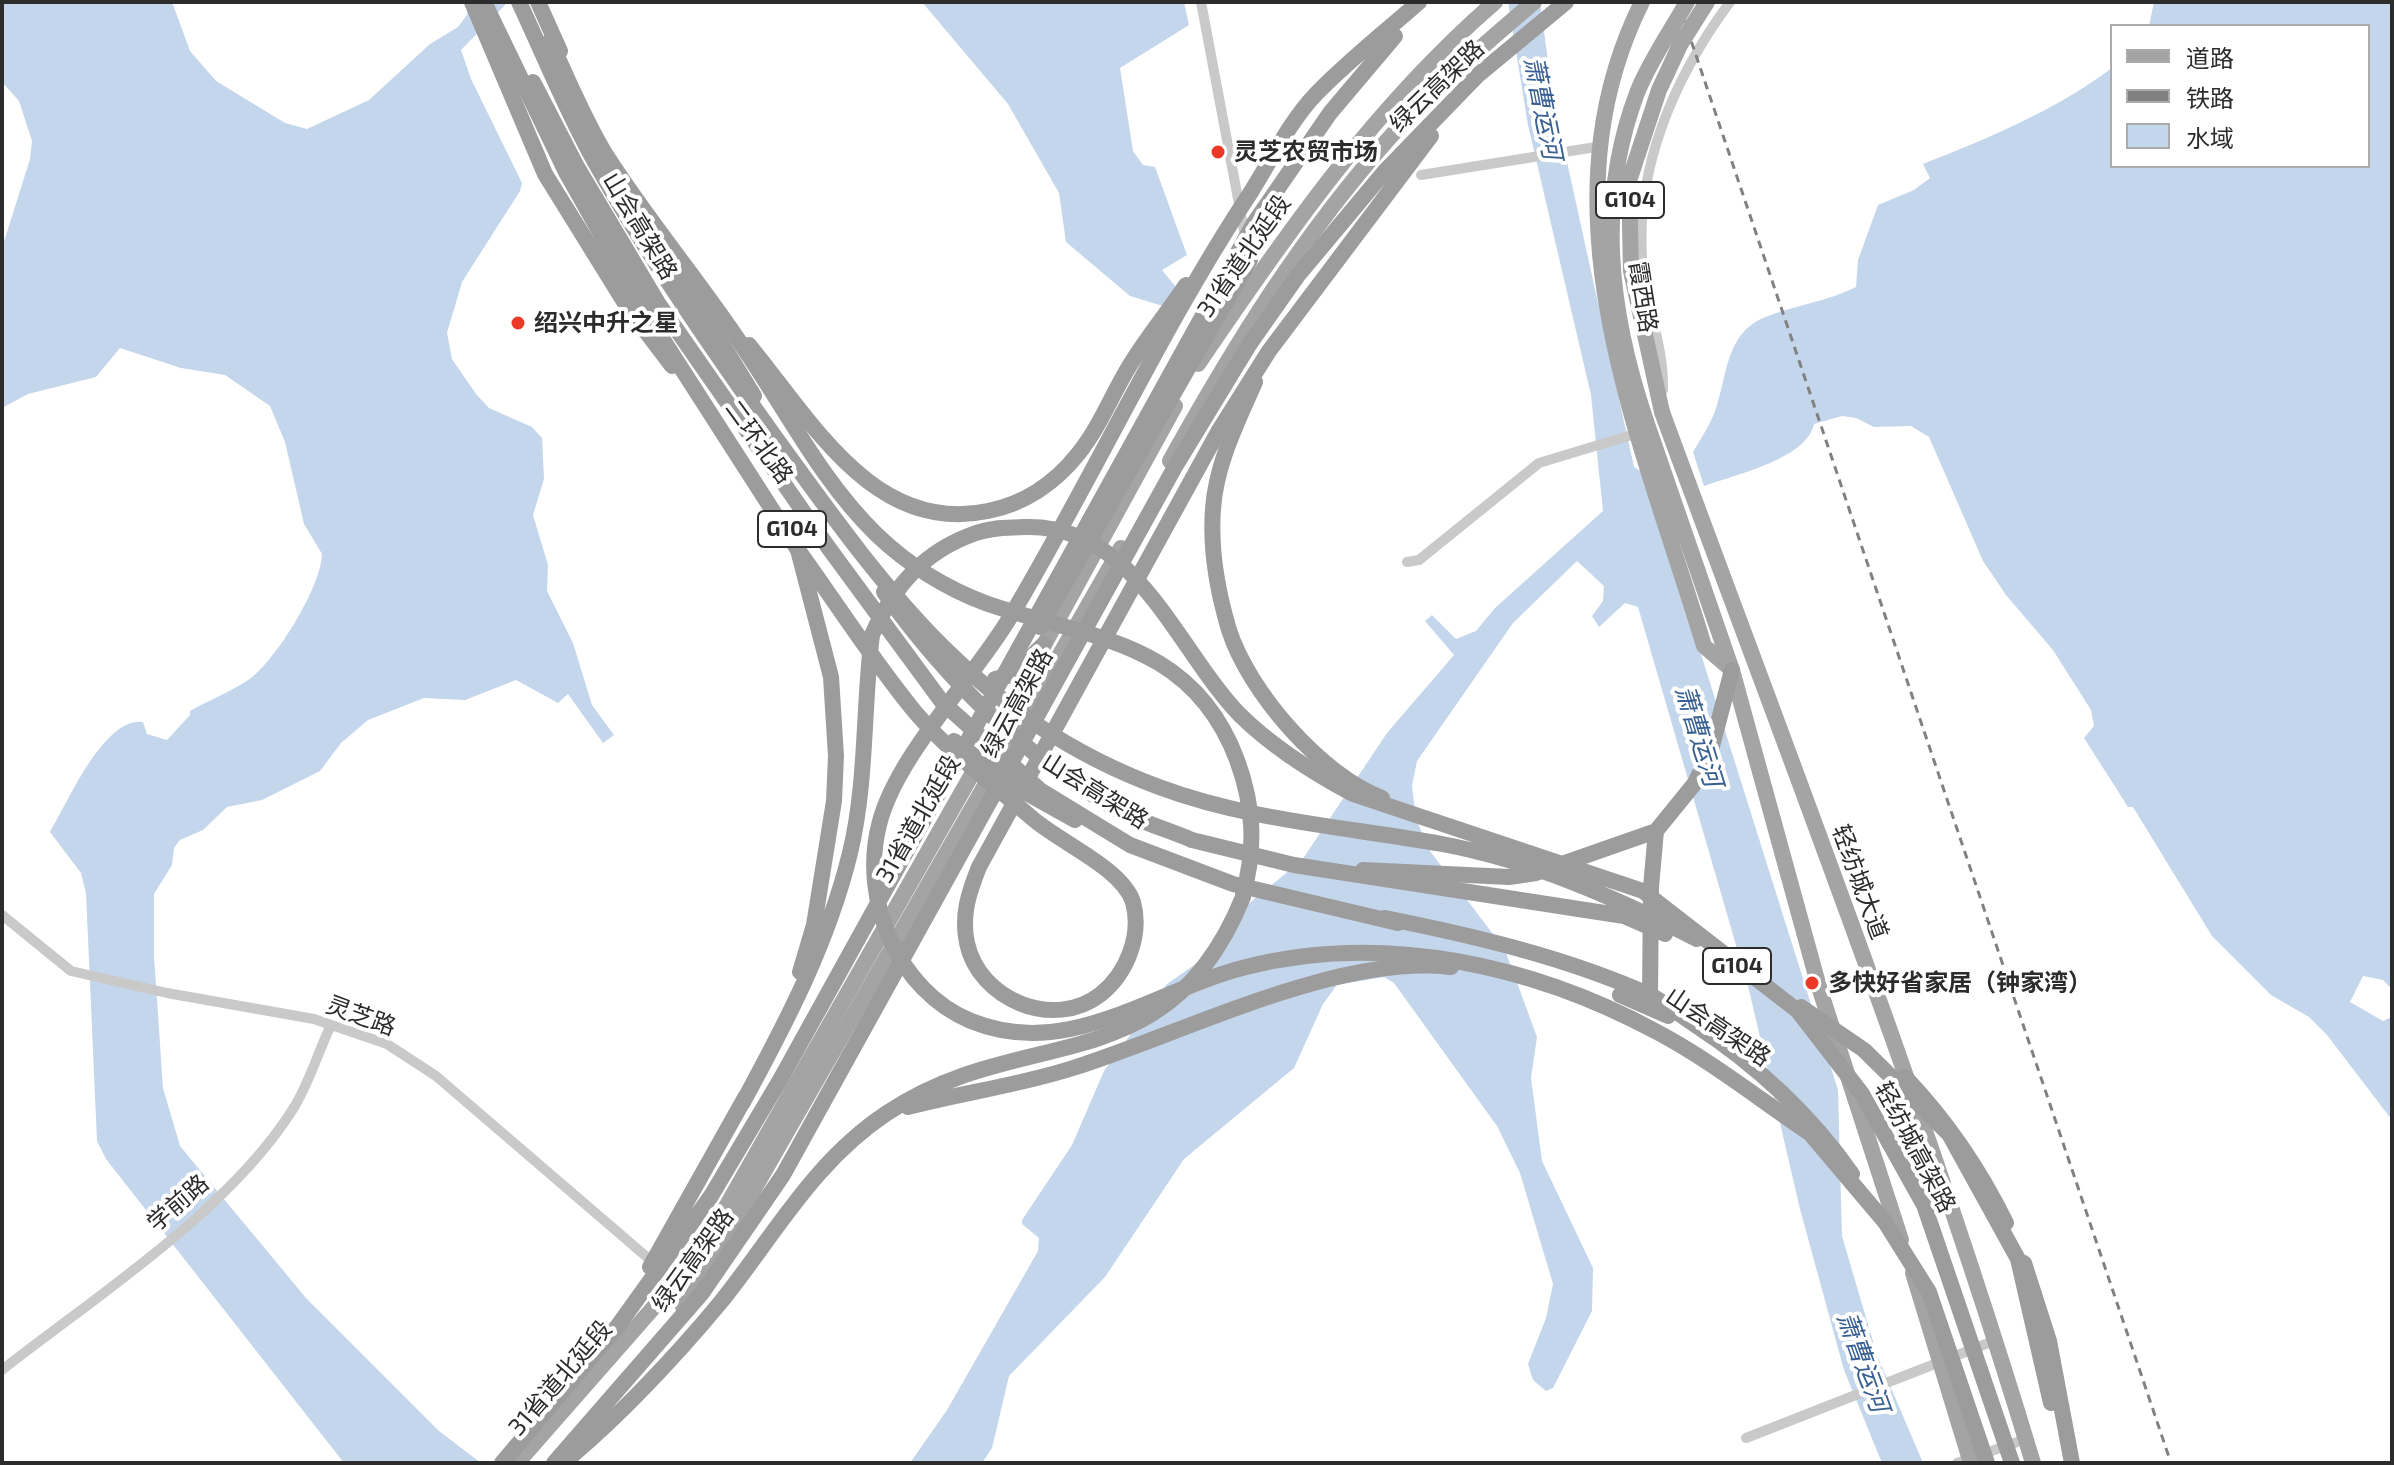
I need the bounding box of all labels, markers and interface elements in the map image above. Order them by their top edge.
legend [2110,24,2370,168]
street label: 绿云高架路 [1384,34,1490,138]
text: 道路 [2186,43,2234,72]
water label: 萧曹运河 [1518,54,1568,162]
text: 铁路 [2186,83,2234,112]
text: 水域 [2186,123,2234,152]
place label: 灵芝农贸市场 [1234,138,1378,166]
marker: 灵芝农贸市场 [1209,143,1227,161]
street label: 山会高架路 [597,167,683,285]
road number: G104 [1596,182,1664,218]
street label: 31省道北延段 [1191,189,1297,323]
street label: 霞西路 [1623,259,1663,335]
place label: 绍兴中升之星 [534,309,678,337]
marker: 绍兴中升之星 [509,314,527,332]
street label: 二环北路 [719,395,799,489]
road number: G104 [758,511,826,547]
street label: 绿云高架路 [975,644,1059,762]
water label: 萧曹运河 [1669,682,1729,790]
street label: 山会高架路 [1036,747,1154,835]
street label: 31省道北延段 [870,750,966,888]
street label: 轻纺城大道 [1826,821,1894,943]
road number: G104 [1703,948,1771,984]
place label: 多快好省家居（钟家湾） [1828,969,2092,997]
marker: 多快好省家居（钟家湾） [1803,974,1821,992]
street label: 山会高架路 [1660,982,1776,1072]
street label: 灵芝路 [322,990,400,1042]
street label: 轻纺城高架路 [1868,1077,1962,1217]
street label: 学前路 [141,1169,215,1237]
street label: 绿云高架路 [646,1203,740,1317]
water label: 萧曹运河 [1831,1308,1895,1416]
street label: 31省道北延段 [502,1315,618,1441]

